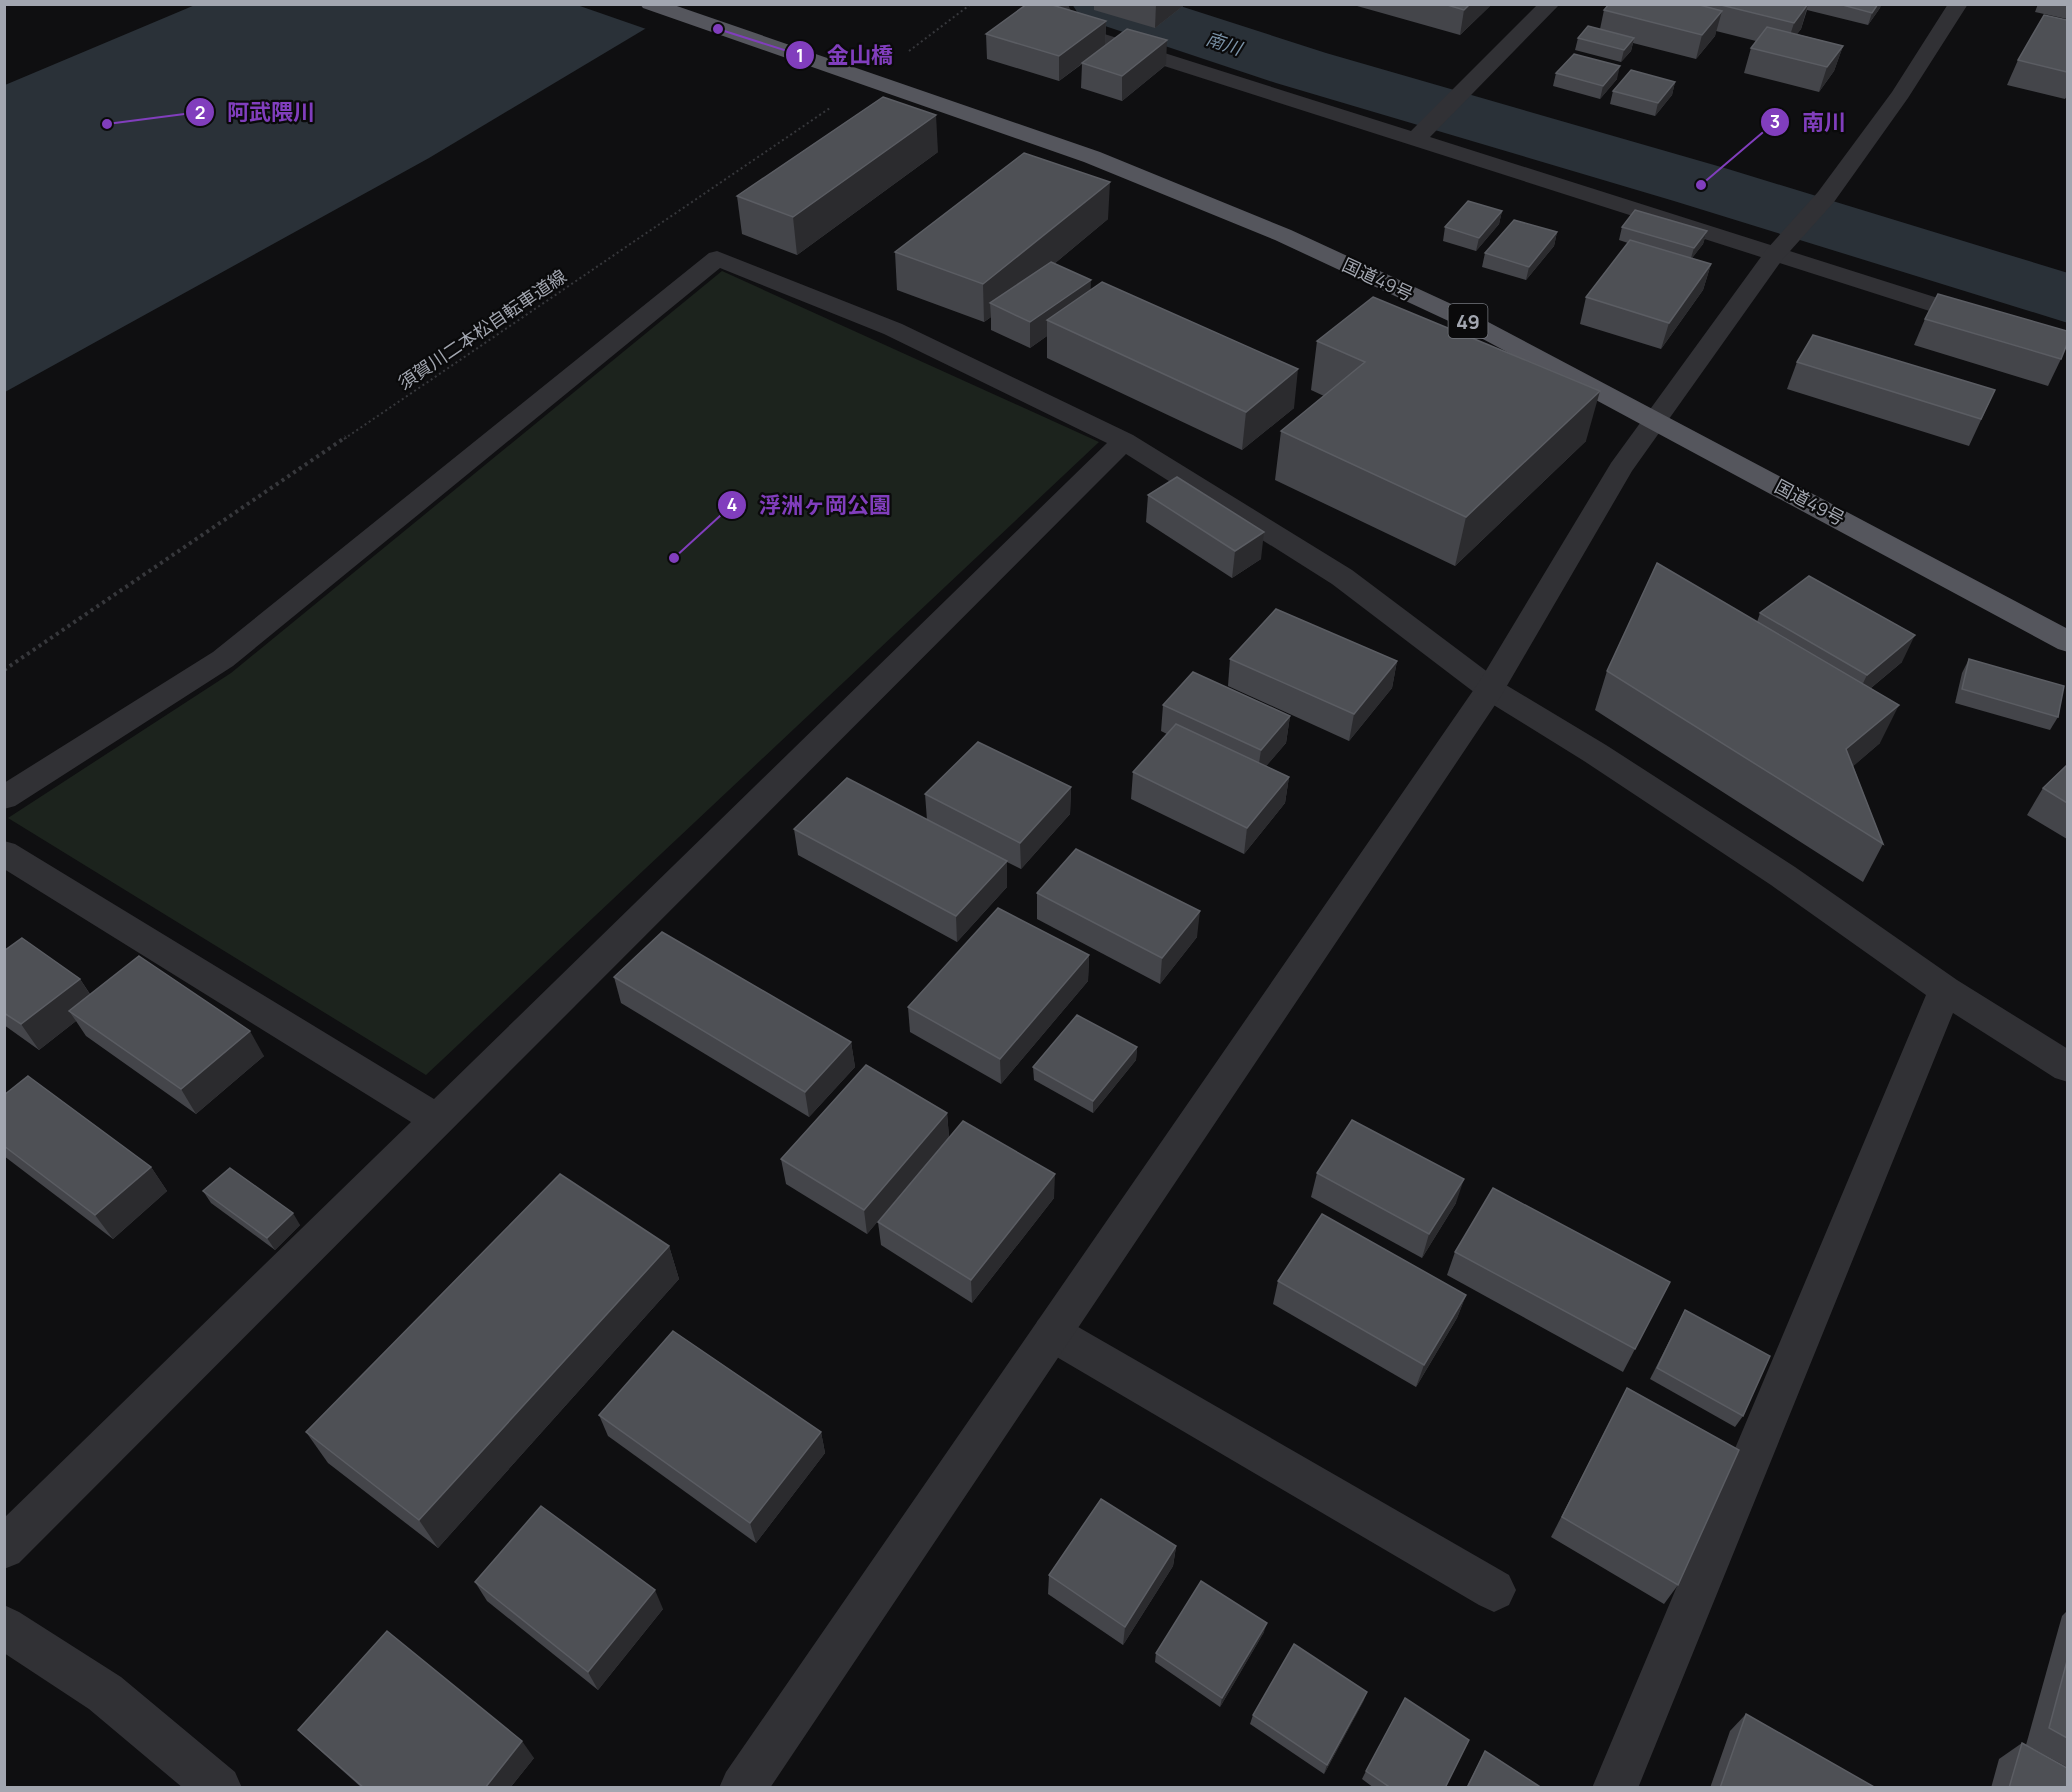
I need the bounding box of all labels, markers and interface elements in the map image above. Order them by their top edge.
water label: 南川 [1203,26,1247,61]
callout: 金山橋 [785,35,905,75]
text: 金山橋 [827,40,893,70]
text: 1 [796,43,804,67]
callout: 阿武隈川 [185,92,327,132]
text: 阿武隈川 [227,97,315,127]
text: 2 [195,100,205,124]
callout: 南川 [1760,102,1858,142]
text: 南川 [1802,107,1846,137]
text: 3 [1770,109,1780,133]
street label: 国道49号 [1339,252,1417,306]
street label: 須賀川二本松自転車道線 [393,264,571,394]
road number: 49 [1448,304,1488,338]
street label: 国道49号 [1771,474,1849,530]
callout: 浮洲ヶ岡公園 [717,485,903,525]
text: 浮洲ヶ岡公園 [759,490,891,520]
text: 4 [727,492,738,516]

